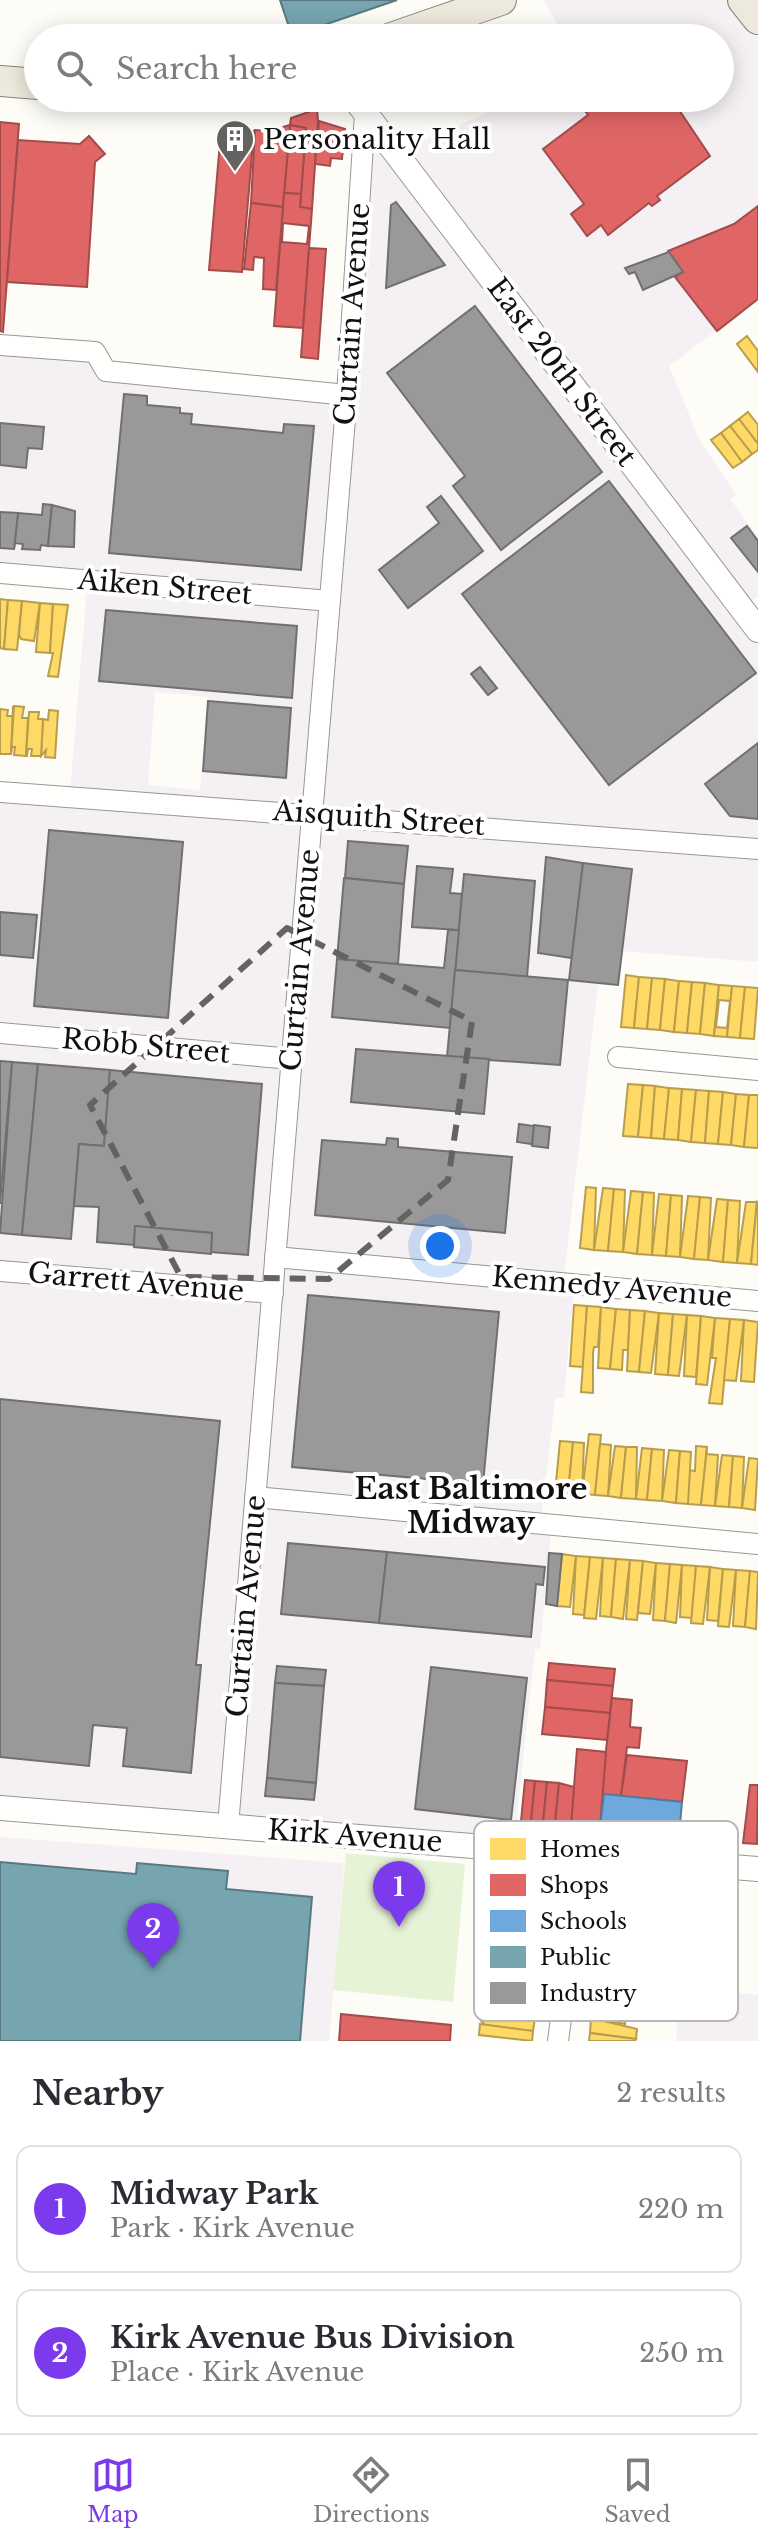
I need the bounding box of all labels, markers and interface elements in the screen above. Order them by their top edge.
search box [24,24,734,112]
icon: search [52,46,96,90]
text: Search here [116,50,297,87]
building icon: Personality Hall [214,118,256,173]
place label: Personality Hall [263,122,491,157]
street label: Curtain Avenue [327,202,377,426]
street label: East 20th Street [480,271,644,473]
street label: Aiken Street [75,562,254,612]
street label: Aisquith Street [271,793,487,843]
street label: Curtain Avenue [273,847,327,1073]
street label: Robb Street [60,1021,232,1071]
your location [420,1226,460,1266]
street label: Garrett Avenue [26,1255,246,1309]
street label: Kennedy Avenue [490,1259,734,1315]
district label: East Baltimore Midway [355,1470,587,1541]
street label: Curtain Avenue [219,1493,273,1719]
street label: Kirk Avenue [266,1812,444,1860]
legend [474,1821,738,2021]
text: Homes [540,1836,620,1863]
pin: 1 [373,1861,425,1927]
text: Shops [540,1872,609,1899]
pin: 2 [127,1903,179,1969]
text: Schools [540,1908,627,1935]
text: Public [540,1944,611,1971]
text: Industry [540,1980,637,2007]
text: Nearby [32,2072,164,2114]
text: 2 results [616,2077,726,2109]
text: Midway Park [110,2175,318,2212]
text: 1 [54,2193,66,2225]
text: 220 m [638,2193,724,2225]
text: Park · Kirk Avenue [110,2212,355,2244]
text: Kirk Avenue Bus Division [110,2319,515,2356]
text: 2 [52,2337,68,2369]
text: 250 m [639,2337,724,2369]
text: Place · Kirk Avenue [110,2356,365,2388]
tab: Map [87,2453,138,2528]
tab: Directions [313,2453,430,2528]
tab: Saved [604,2453,671,2528]

